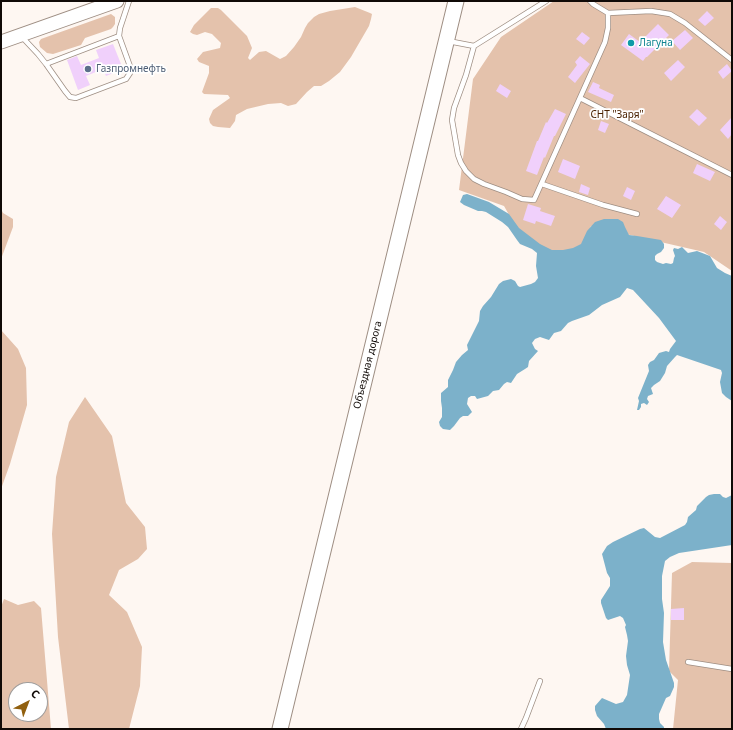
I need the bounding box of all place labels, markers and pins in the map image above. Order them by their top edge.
place label: Лагуна [639,37,673,49]
marker: Лагуна [626,38,636,48]
place label: Газпромнефть [96,63,166,75]
marker: Газпромнефть [83,64,93,74]

